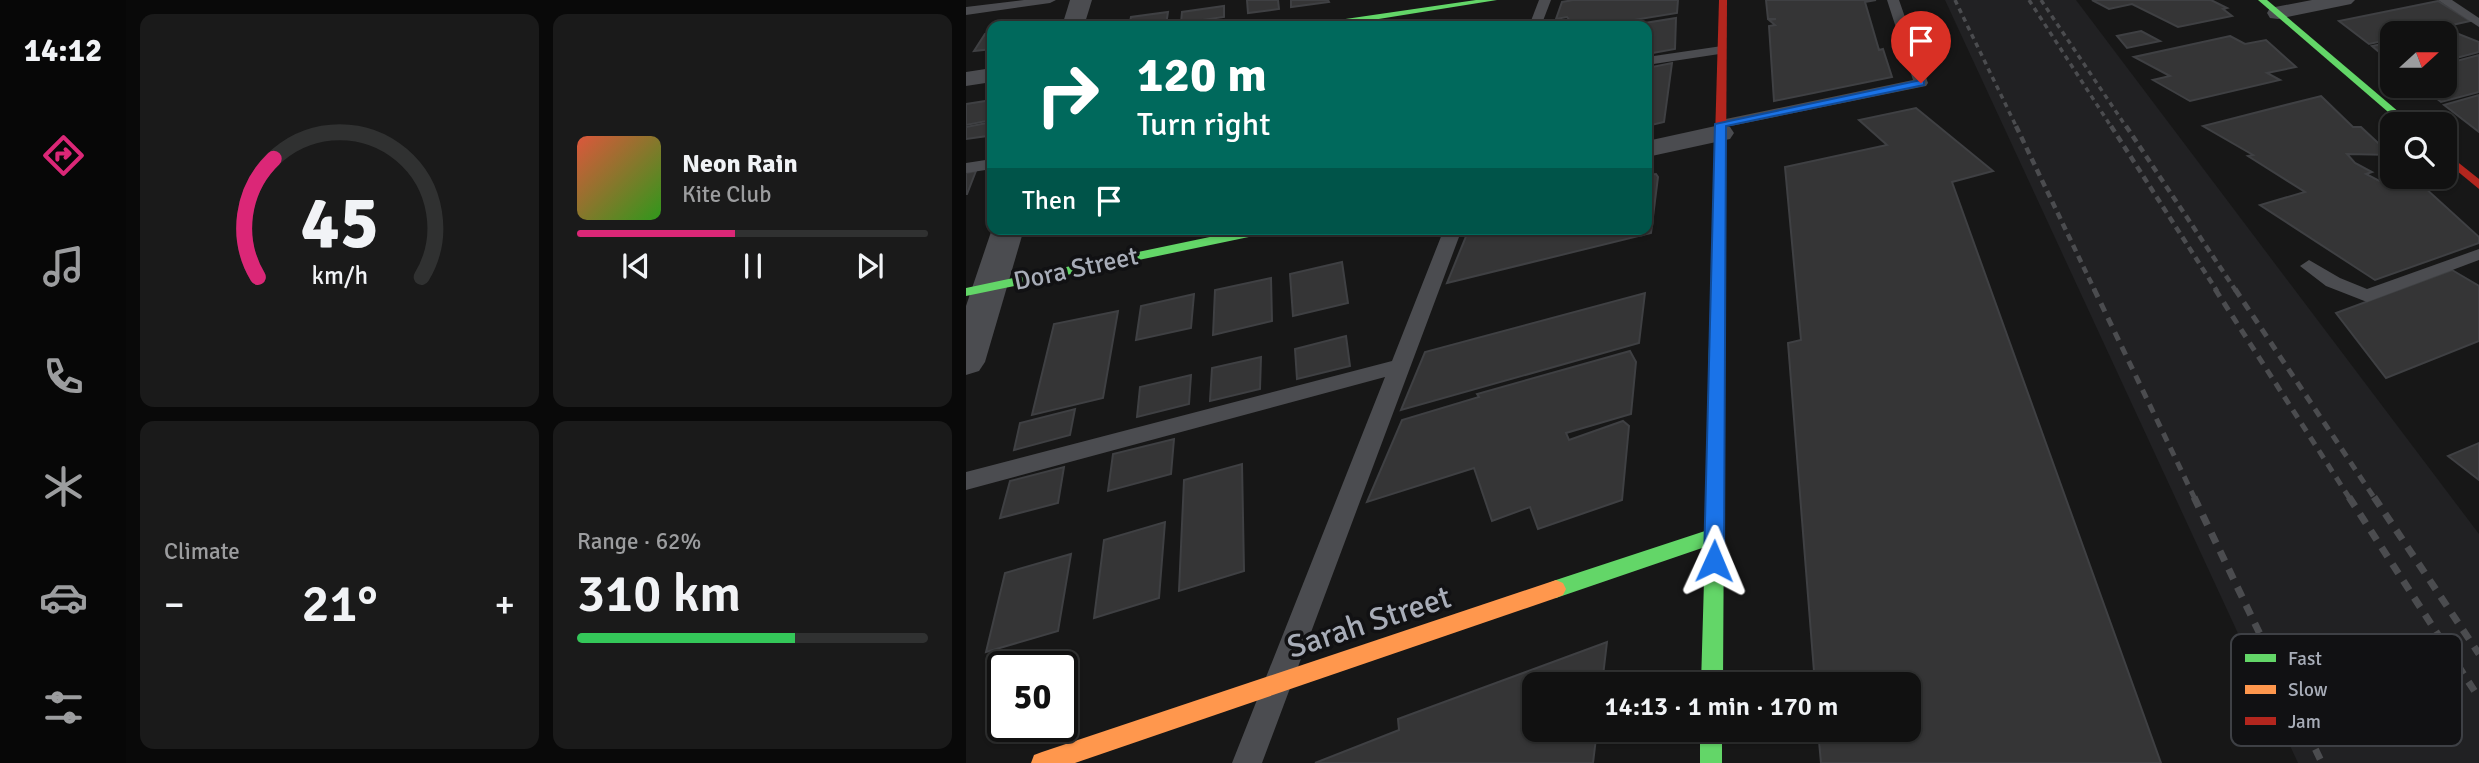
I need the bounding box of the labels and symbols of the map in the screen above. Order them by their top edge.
pin [1891,11,1951,83]
north arrow [2380,21,2457,98]
street label: Dora Street [1011,240,1141,298]
position arrow [1677,524,1751,598]
street label: Sarah Street [1282,577,1456,667]
legend [2231,634,2462,746]
text: Fast [2288,647,2322,671]
speed limit sign: 50 [987,651,1078,742]
text: Slow [2288,678,2328,702]
text: Jam [2288,710,2321,734]

